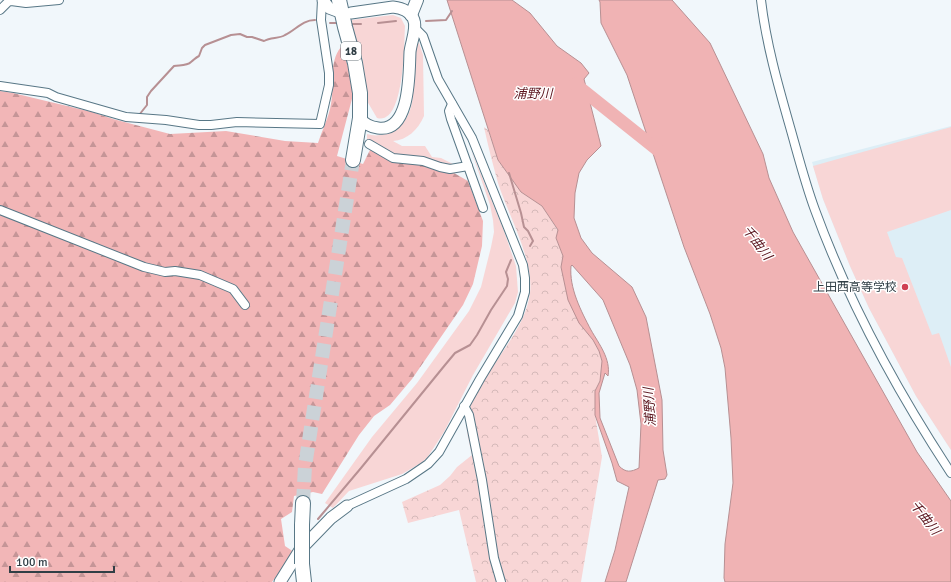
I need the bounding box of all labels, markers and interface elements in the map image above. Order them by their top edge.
road number: 18 [341,42,361,60]
water label: 浦野川 [513,86,554,102]
water label: 千曲川 [739,223,776,265]
place label: 上田西高等学校 [813,280,897,295]
marker: 上田西高等学校 [900,282,910,292]
water label: 浦野川 [641,385,659,427]
water label: 千曲川 [907,498,945,540]
scale bar [10,548,114,574]
text: 100 m [16,555,48,570]

